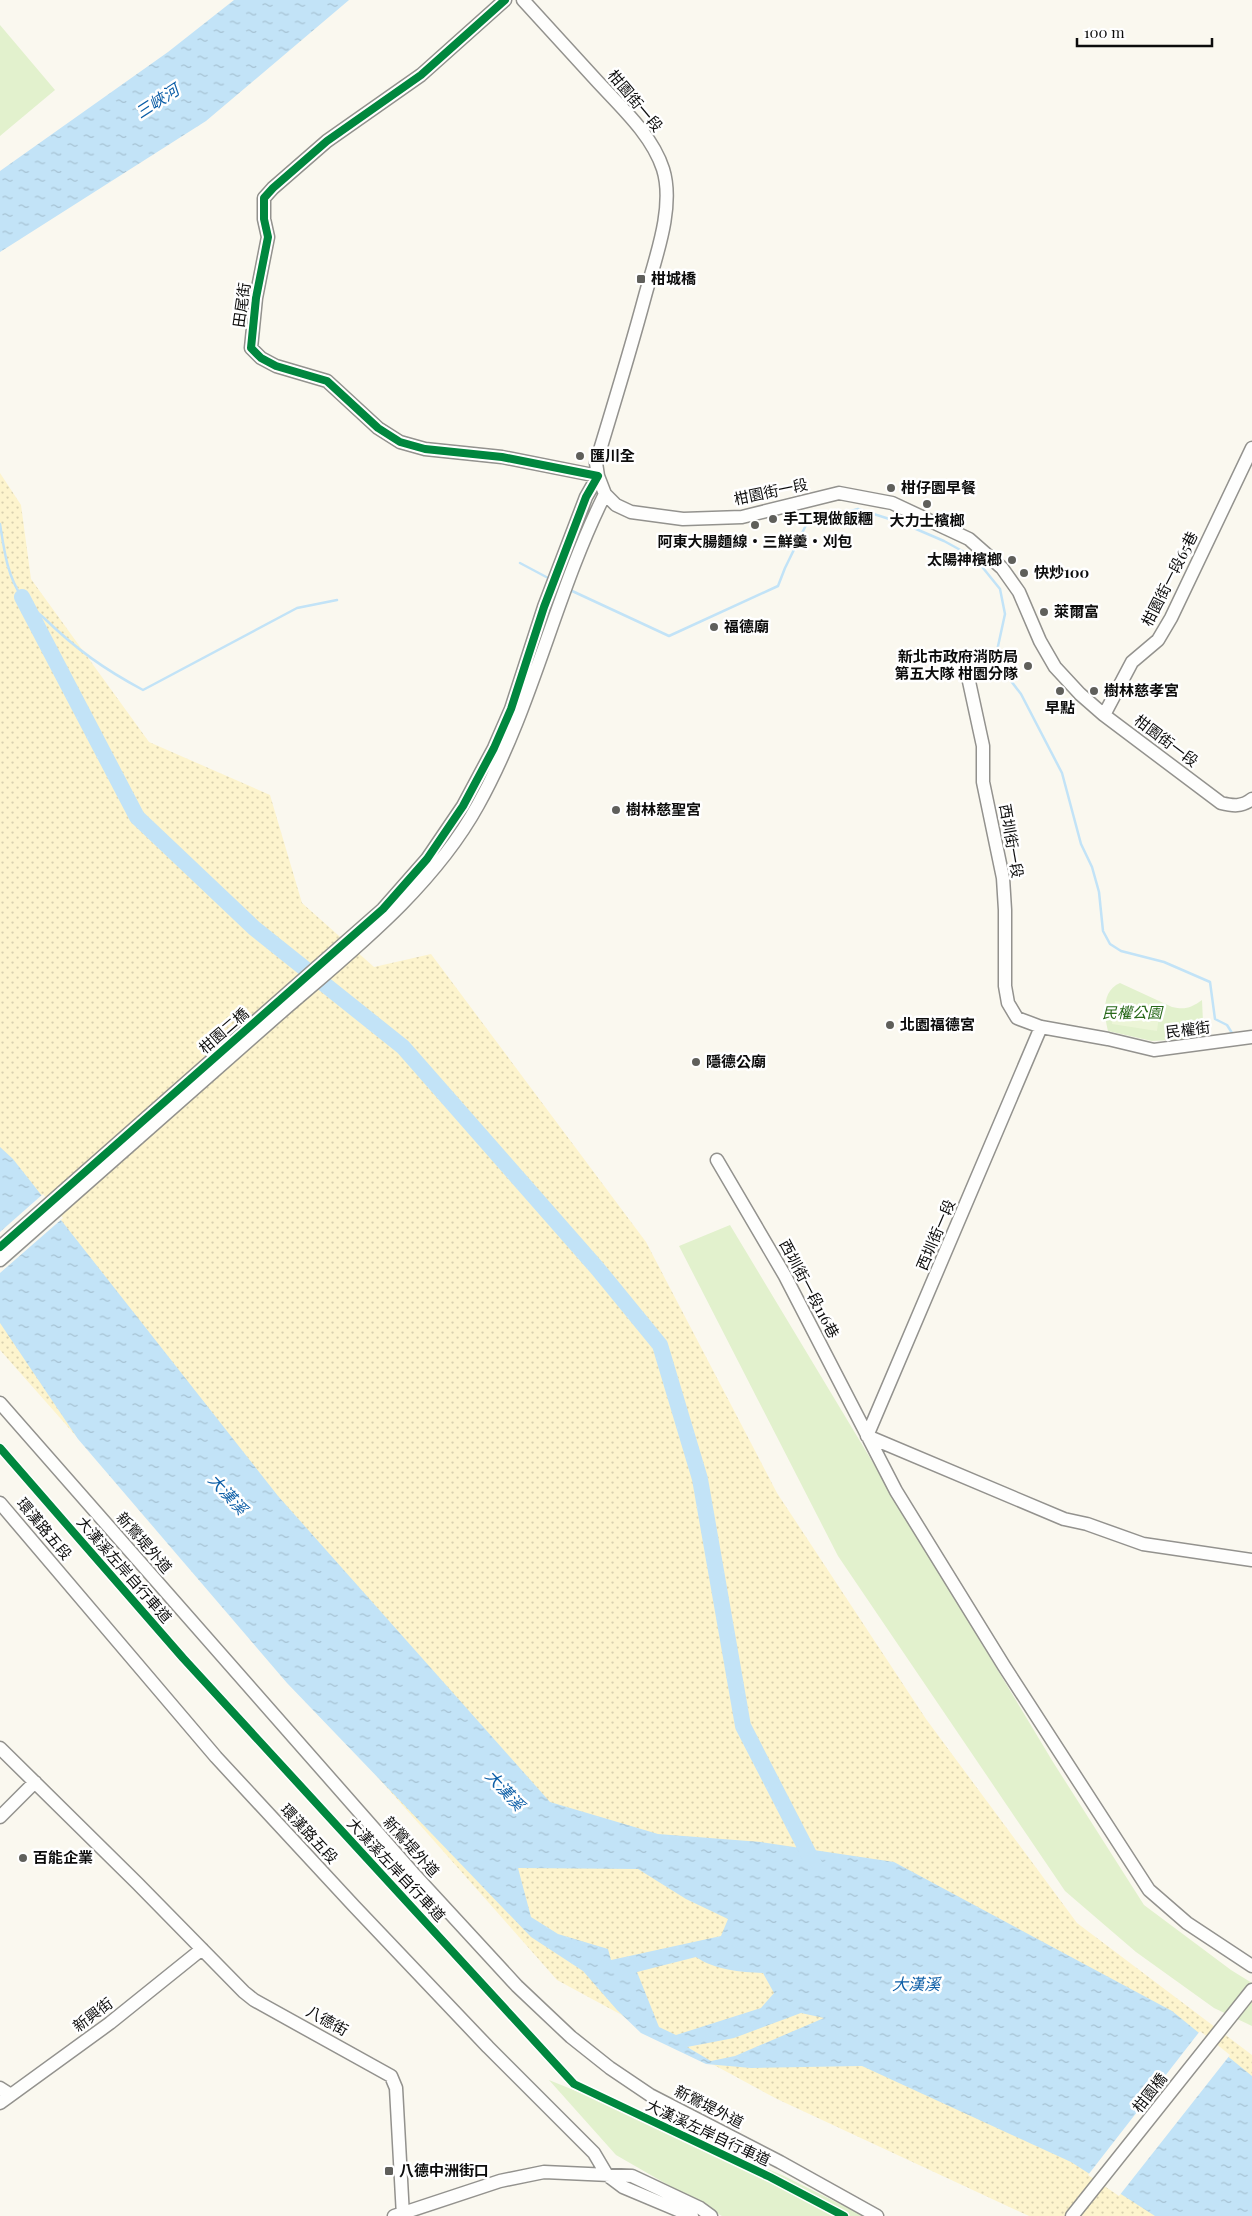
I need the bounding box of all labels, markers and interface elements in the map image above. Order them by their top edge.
scale bar [1077,15,1212,47]
text: 100 m [1084,22,1125,42]
street label: 柑園街一段 [604,65,668,136]
water label: 三峽河 [131,77,185,122]
place label: 柑城橋 [651,268,697,288]
marker: 柑城橋 [635,273,647,285]
street label: 田尾街 [228,281,254,329]
place label: 匯川全 [590,445,635,465]
marker: 匯川全 [574,450,586,462]
street label: 柑園街一段 [732,473,810,509]
place label: 柑仔園早餐 [901,477,976,497]
marker: 柑仔園早餐 [885,482,897,494]
marker: 大力士檳榔 [921,498,933,510]
place label: 手工現做飯糰 [783,508,873,528]
place label: 大力士檳榔 [889,510,965,530]
marker: 手工現做飯糰 [767,513,779,525]
marker: 阿東大腸麵線‧三鮮羹‧刈包 [749,519,761,531]
street label: 柑園街一段65巷 [1137,528,1202,629]
place label: 阿東大腸麵線‧三鮮羹‧刈包 [657,531,853,551]
place label: 太陽神檳榔 [927,549,1002,569]
marker: 太陽神檳榔 [1006,554,1018,566]
place label: 快炒100 [1034,562,1089,582]
marker: 快炒100 [1018,567,1030,579]
place label: 萊爾富 [1054,601,1099,621]
marker: 萊爾富 [1038,606,1050,618]
place label: 福德廟 [724,616,769,636]
marker: 福德廟 [708,621,720,633]
place label: 新北市政府消防局 第五大隊 柑園分隊 [895,646,1018,683]
marker: 新北市政府消防局 第五大隊 柑園分隊 [1022,660,1034,672]
place label: 樹林慈孝宮 [1104,680,1179,700]
marker: 早點 [1054,685,1066,697]
marker: 樹林慈孝宮 [1088,685,1100,697]
place label: 早點 [1045,697,1075,717]
street label: 柑園街一段 [1131,710,1203,771]
place label: 樹林慈聖宮 [626,799,701,819]
street label: 西圳街一段 [996,802,1028,880]
marker: 樹林慈聖宮 [610,804,622,816]
park label: 民權公園 [1102,1002,1164,1022]
street label: 柑園二橋 [194,1003,253,1057]
place label: 北園福德宮 [900,1014,975,1034]
street label: 民權街 [1164,1016,1211,1042]
marker: 北園福德宮 [884,1019,896,1031]
place label: 隱德公廟 [706,1051,766,1071]
marker: 隱德公廟 [690,1056,702,1068]
street label: 西圳街一段 [911,1196,959,1273]
street label: 西圳街一段116巷 [776,1236,844,1341]
water label: 大漢溪 [204,1469,254,1520]
street label: 環漢路五段 [13,1493,77,1564]
street label: 新鶯堤外道 [113,1507,177,1577]
street label: 大漢溪左岸自行車道 [73,1512,177,1627]
water label: 大漢溪 [481,1765,531,1816]
street label: 環漢路五段 [277,1799,343,1868]
street label: 新鶯堤外道 [379,1812,444,1881]
street label: 大漢溪左岸自行車道 [343,1813,450,1926]
place label: 百能企業 [33,1847,93,1867]
marker: 百能企業 [17,1852,29,1864]
water label: 大漢溪 [892,1973,942,1994]
street label: 新興街 [68,1993,116,2036]
street label: 八德街 [303,2000,352,2040]
street label: 柑園橋 [1127,2068,1171,2116]
street label: 新鶯堤外道 [671,2080,747,2132]
street label: 大漢溪左岸自行車道 [643,2095,774,2170]
place label: 八德中洲街口 [399,2160,489,2180]
marker: 八德中洲街口 [383,2165,395,2177]

